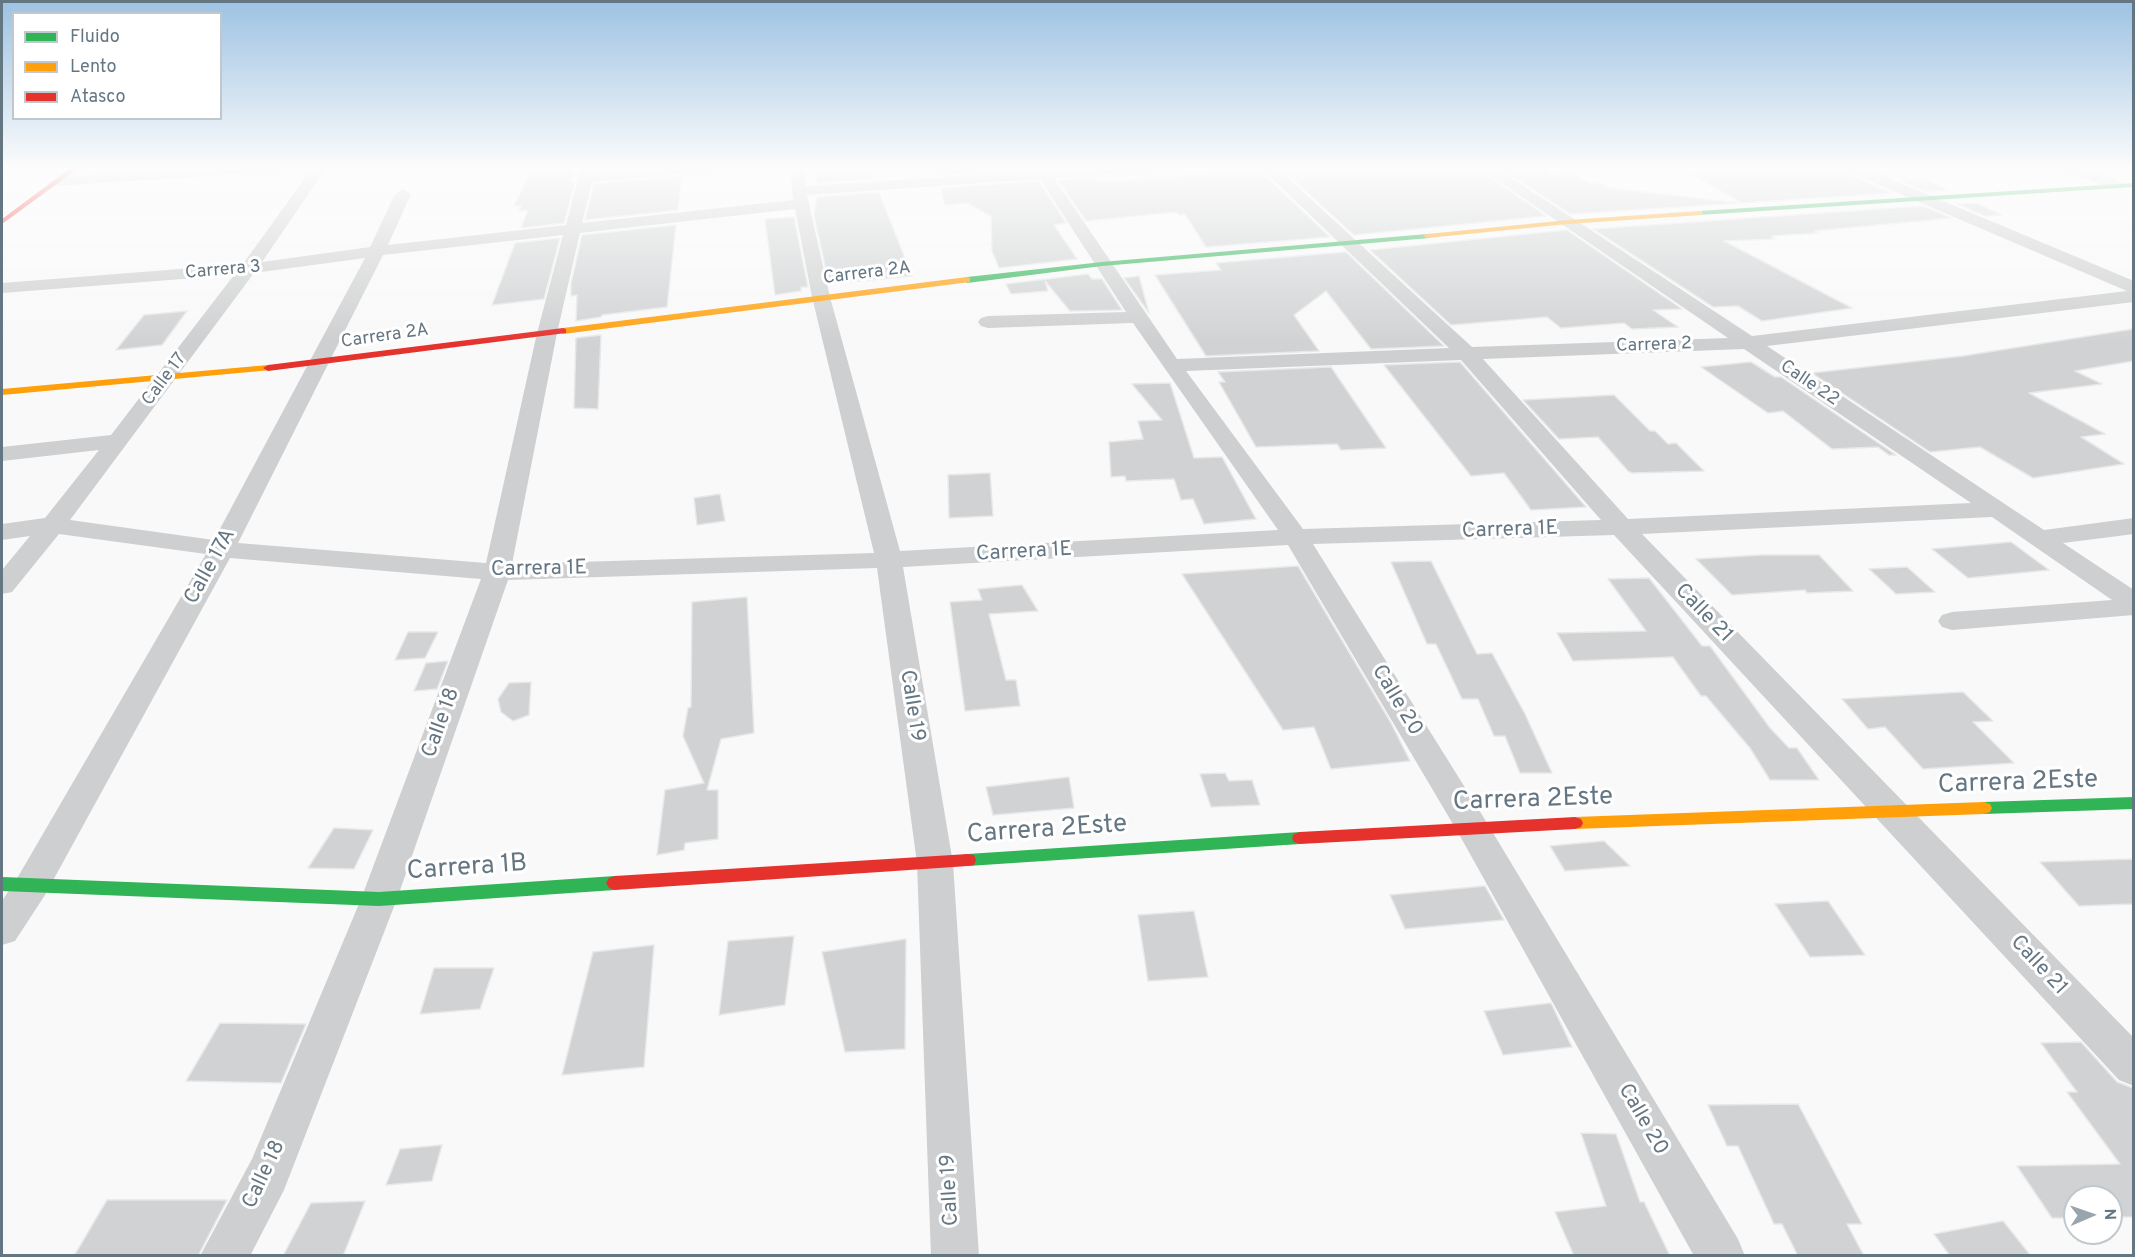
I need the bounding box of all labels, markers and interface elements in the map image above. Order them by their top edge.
legend [12,12,222,120]
text: Fluido [70,26,120,49]
text: Lento [70,56,116,79]
text: Atasco [70,86,126,109]
street label: Carrera 3 [184,257,262,285]
street label: Carrera 2A [822,258,912,290]
street label: Carrera 2A [340,320,430,354]
street label: Carrera 2 [1616,334,1692,358]
street label: Calle 17 [138,349,192,411]
street label: Calle 22 [1775,356,1843,412]
street label: Carrera 1E [1461,517,1559,545]
street label: Calle 17A [180,525,242,609]
street label: Carrera 1E [975,538,1073,568]
street label: Carrera 1E [491,557,587,583]
street label: Calle 21 [1669,579,1737,649]
street label: Calle 20 [1365,661,1427,741]
street label: Calle 19 [893,668,929,744]
street label: Calle 18 [418,685,466,761]
street label: Carrera 2Este [1937,766,2099,802]
street label: Carrera 2Este [1452,783,1614,819]
street label: Carrera 2Este [966,810,1128,852]
street label: Carrera 1B [406,849,528,889]
street label: Calle 21 [2004,931,2072,1001]
street label: Calle 20 [1612,1080,1672,1160]
street label: Calle 18 [238,1137,292,1213]
street label: Calle 19 [937,1153,965,1227]
north arrow [2063,1185,2123,1245]
text: N [2099,1208,2119,1221]

